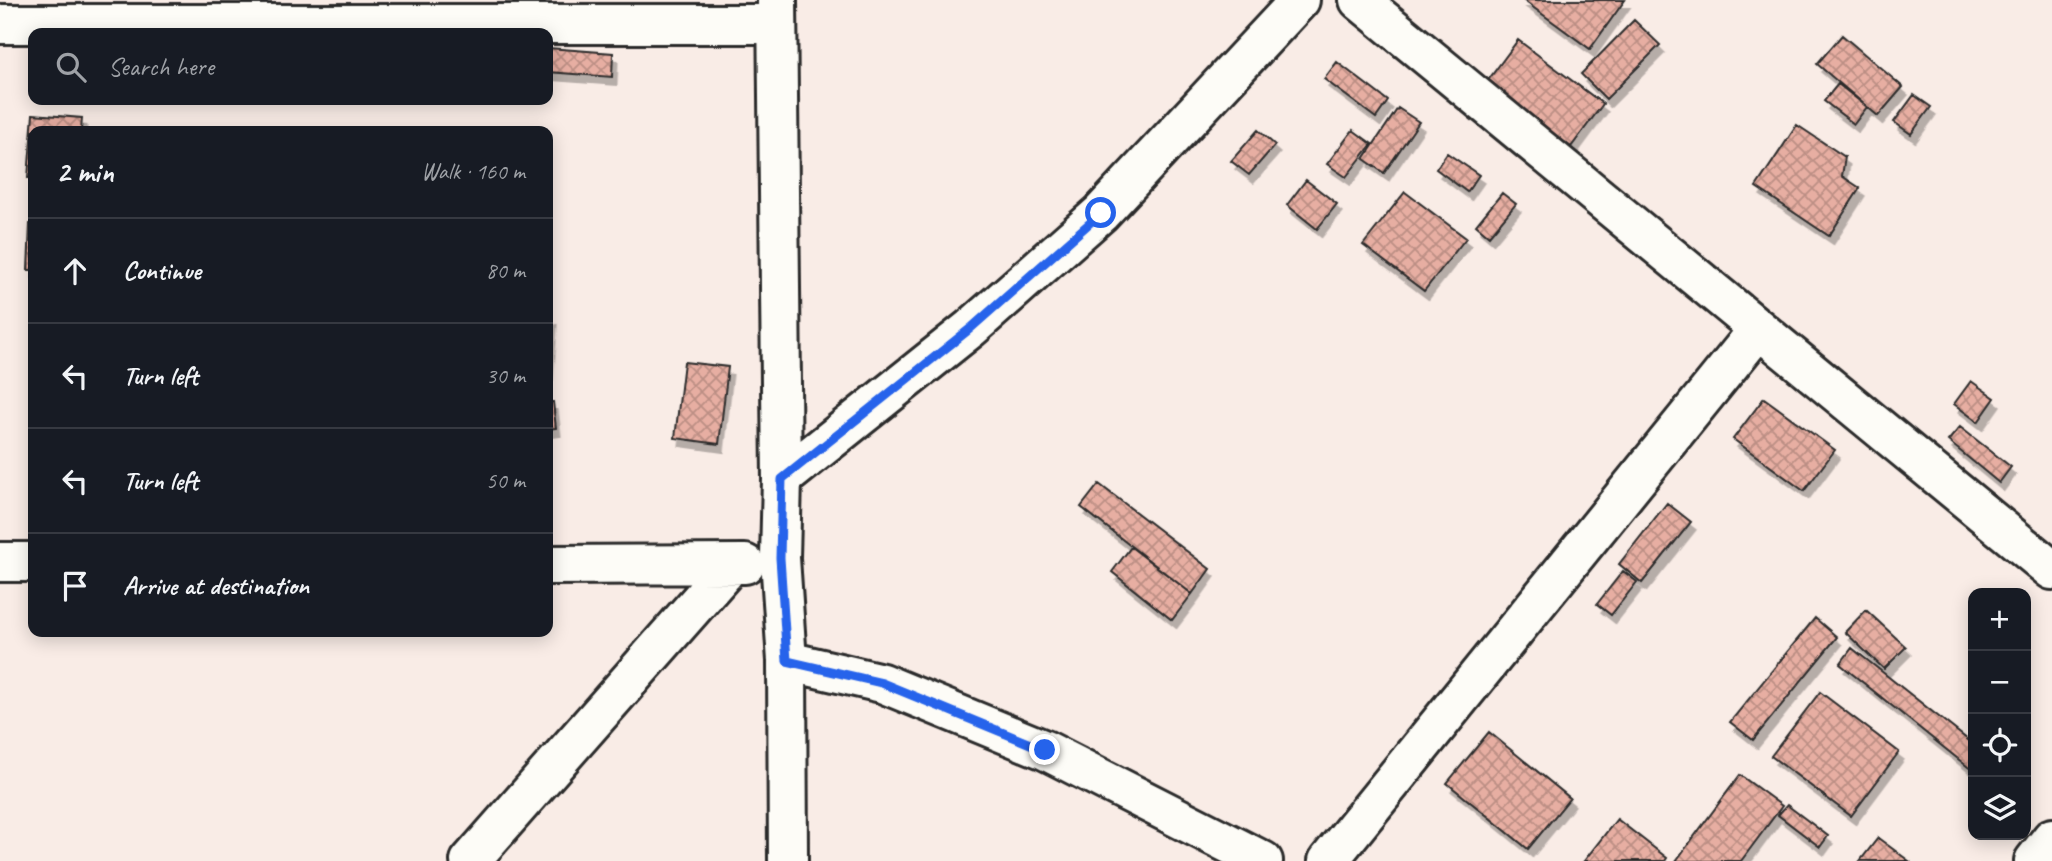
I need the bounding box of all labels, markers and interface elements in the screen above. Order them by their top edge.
search box [28,28,553,105]
icon: search [52,48,90,86]
text: Search here [108,50,214,83]
text: 2 min [56,153,113,191]
text: Walk · 160 m [421,157,525,186]
route start [1085,197,1116,228]
icon: ahead [56,252,94,290]
text: Continue [123,254,201,287]
text: 80 m [486,256,525,285]
icon: left [56,357,94,395]
text: Turn left [123,359,198,392]
text: 30 m [486,361,525,390]
icon: left [56,462,94,500]
text: Turn left [123,464,198,497]
text: 50 m [486,466,525,495]
icon: arrive [56,567,94,605]
text: Arrive at destination [123,569,309,602]
map controls [1968,588,2031,840]
button: + [1968,588,2031,651]
button: − [1968,651,2031,714]
button: locate [1968,714,2031,777]
route end [1029,734,1060,765]
button: layers [1968,777,2031,840]

